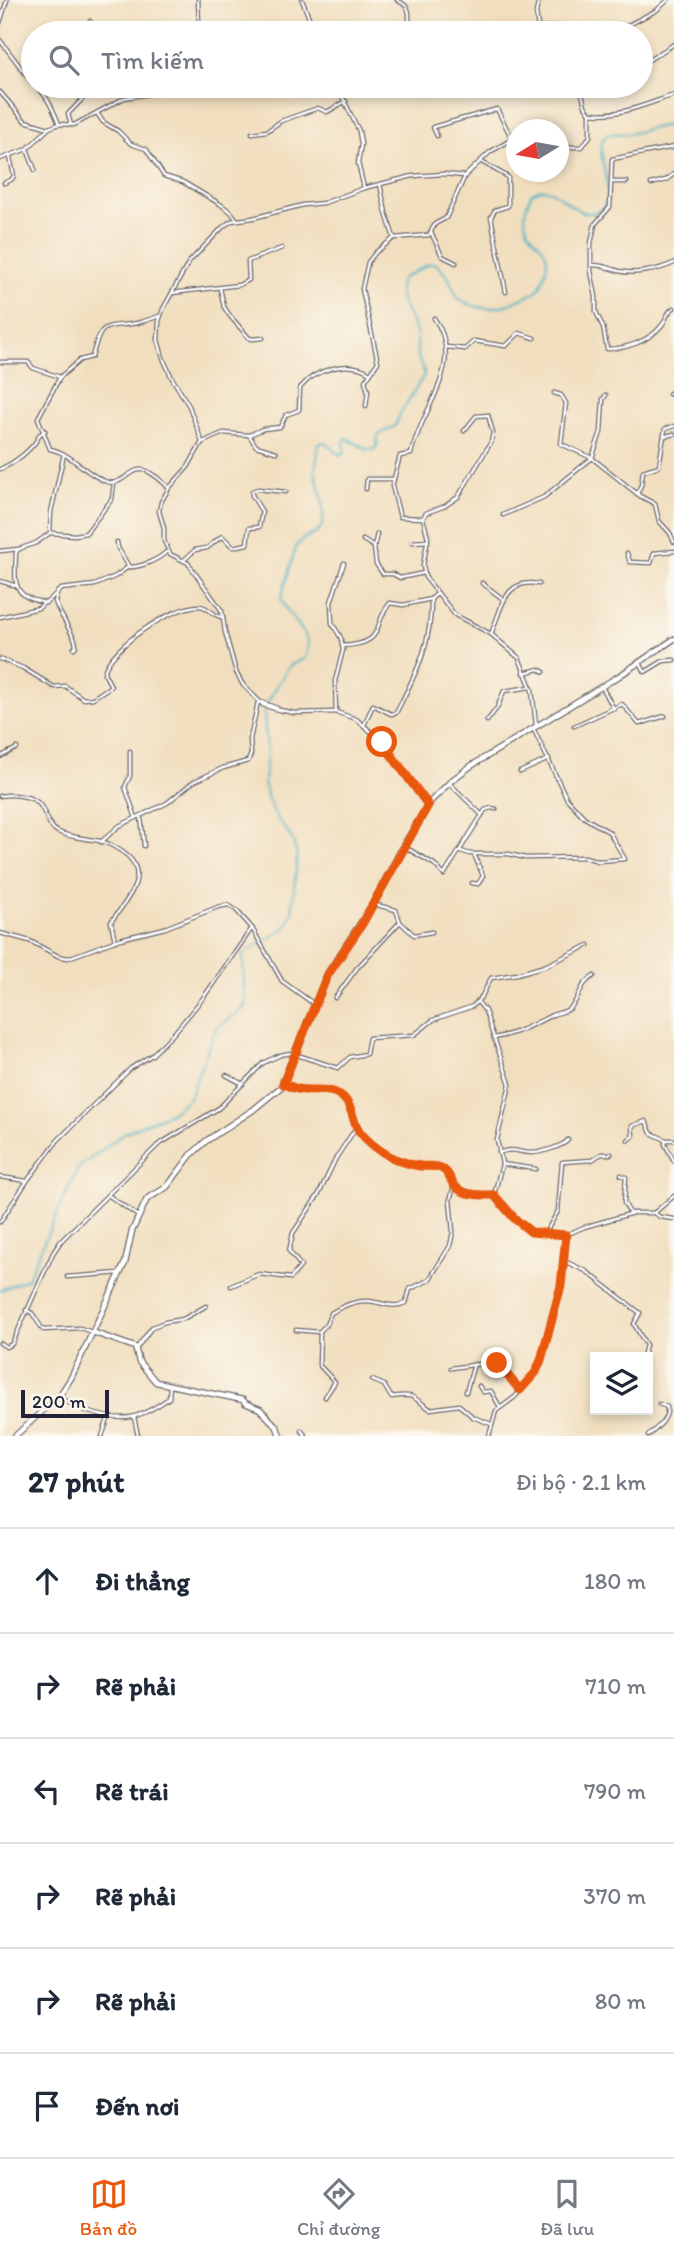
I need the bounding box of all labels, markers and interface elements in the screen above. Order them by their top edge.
search box [21,21,653,98]
icon: search [45,41,83,79]
text: Tìm kiếm [101,44,204,76]
north arrow [506,119,569,182]
route start [366,726,397,757]
route end [481,1347,512,1378]
map controls [590,1352,653,1415]
button: layers [590,1352,653,1415]
scale bar [21,1387,108,1419]
text: 200 m [32,1390,86,1413]
text: 27 phút [28,1463,124,1500]
text: Đi bộ · 2.1 km [516,1468,646,1496]
icon: ahead [28,1562,66,1600]
text: Đi thẳng [95,1565,190,1597]
text: 180 m [584,1567,646,1595]
icon: right [28,1667,66,1705]
text: Rẽ phải [95,1670,176,1702]
text: 710 m [585,1672,646,1700]
icon: left [28,1772,66,1810]
text: Rẽ trái [95,1775,169,1807]
text: 790 m [584,1777,646,1805]
icon: right [28,1877,66,1915]
text: Rẽ phải [95,1880,176,1912]
text: 370 m [583,1882,646,1910]
icon: right [28,1982,66,2020]
text: Rẽ phải [95,1985,176,2017]
text: 80 m [595,1987,646,2015]
icon: arrive [28,2087,66,2125]
text: Đến nơi [95,2090,180,2122]
tab: Bản đồ [80,2175,137,2240]
tab: Chỉ đường [297,2175,380,2240]
tab: Đã lưu [540,2175,594,2240]

